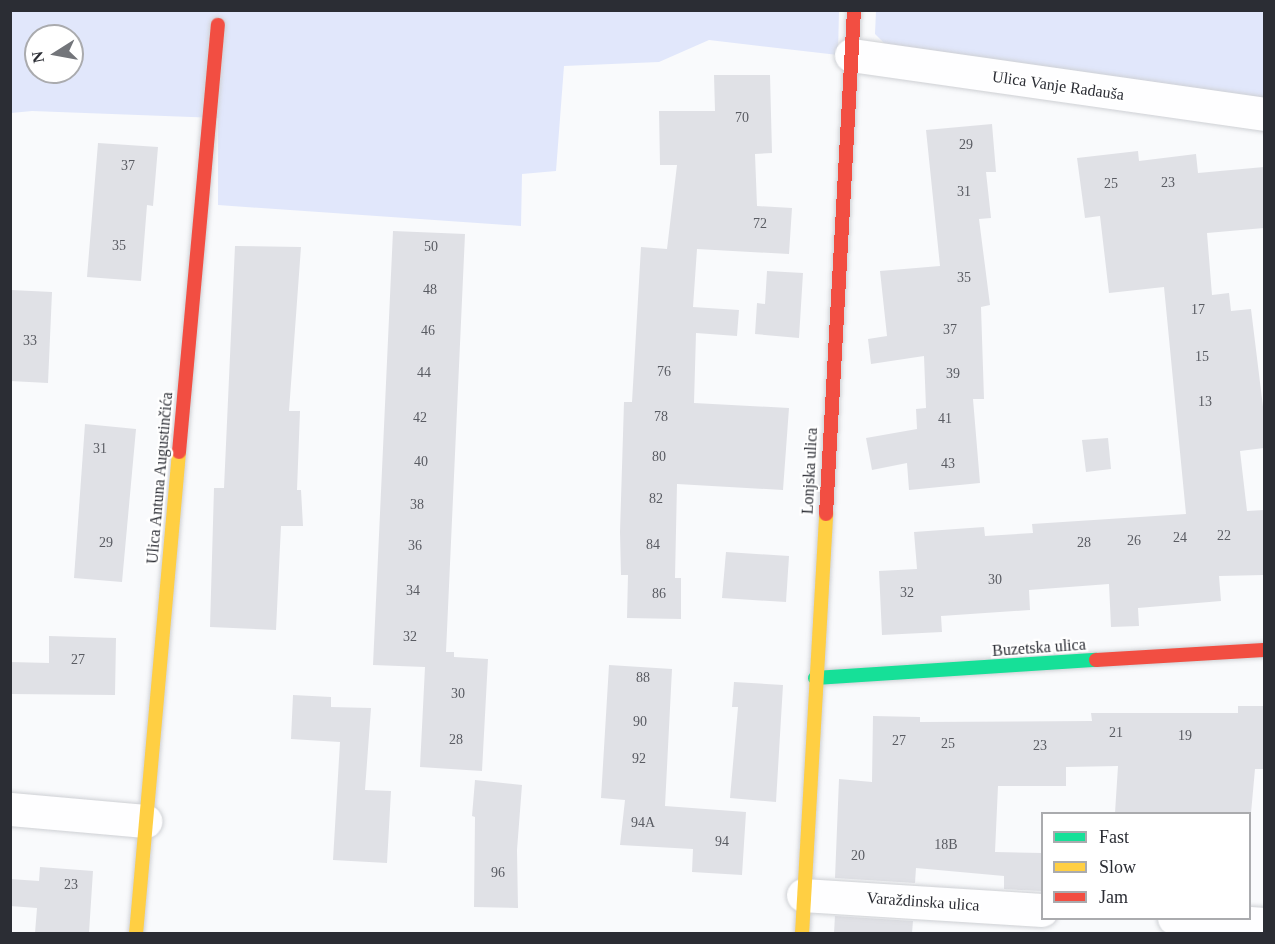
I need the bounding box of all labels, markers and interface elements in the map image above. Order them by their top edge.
north arrow [24,24,84,84]
text: N [28,50,47,64]
street label: Ulica Vanje Radauša [991,67,1125,105]
house number: 70 [735,110,749,126]
house number: 29 [959,137,973,153]
house number: 37 [121,158,135,174]
house number: 23 [1161,175,1175,191]
house number: 25 [1104,176,1118,192]
house number: 31 [957,184,971,200]
house number: 72 [753,216,767,232]
house number: 35 [112,238,126,254]
house number: 50 [424,239,438,255]
house number: 35 [957,270,971,286]
house number: 48 [423,282,437,298]
house number: 17 [1191,302,1205,318]
house number: 37 [943,322,957,338]
house number: 46 [421,323,435,339]
house number: 33 [23,333,37,349]
house number: 15 [1195,349,1209,365]
house number: 76 [657,364,671,380]
house number: 44 [417,365,431,381]
house number: 39 [946,366,960,382]
street label: Ulica Antuna Augustinčića [143,390,177,566]
house number: 13 [1198,394,1212,410]
house number: 78 [654,409,668,425]
house number: 42 [413,410,427,426]
house number: 41 [938,411,952,427]
street label: Lonjska ulica [798,427,822,515]
house number: 31 [93,441,107,457]
house number: 80 [652,449,666,465]
house number: 40 [414,454,428,470]
house number: 43 [941,456,955,472]
house number: 82 [649,491,663,507]
house number: 38 [410,497,424,513]
house number: 22 [1217,528,1231,544]
house number: 24 [1173,530,1187,546]
house number: 26 [1127,533,1141,549]
house number: 29 [99,535,113,551]
house number: 28 [1077,535,1091,551]
house number: 84 [646,537,660,553]
house number: 36 [408,538,422,554]
house number: 30 [988,572,1002,588]
house number: 34 [406,583,420,599]
house number: 32 [900,585,914,601]
house number: 86 [652,586,666,602]
house number: 32 [403,629,417,645]
street label: Buzetska ulica [992,635,1086,661]
house number: 27 [71,652,85,668]
house number: 88 [636,670,650,686]
house number: 30 [451,686,465,702]
house number: 90 [633,714,647,730]
house number: 21 [1109,725,1123,741]
house number: 19 [1178,728,1192,744]
house number: 28 [449,732,463,748]
house number: 27 [892,733,906,749]
house number: 25 [941,736,955,752]
house number: 23 [1033,738,1047,754]
house number: 92 [632,751,646,767]
legend [1041,812,1251,920]
house number: 94A [631,815,655,831]
text: Fast [1099,827,1129,847]
house number: 94 [715,834,729,850]
house number: 18B [934,837,958,853]
house number: 20 [851,848,865,864]
text: Slow [1099,857,1136,877]
house number: 96 [491,865,505,881]
house number: 23 [64,877,78,893]
text: Jam [1099,887,1128,907]
street label: Varaždinska ulica [866,888,980,916]

